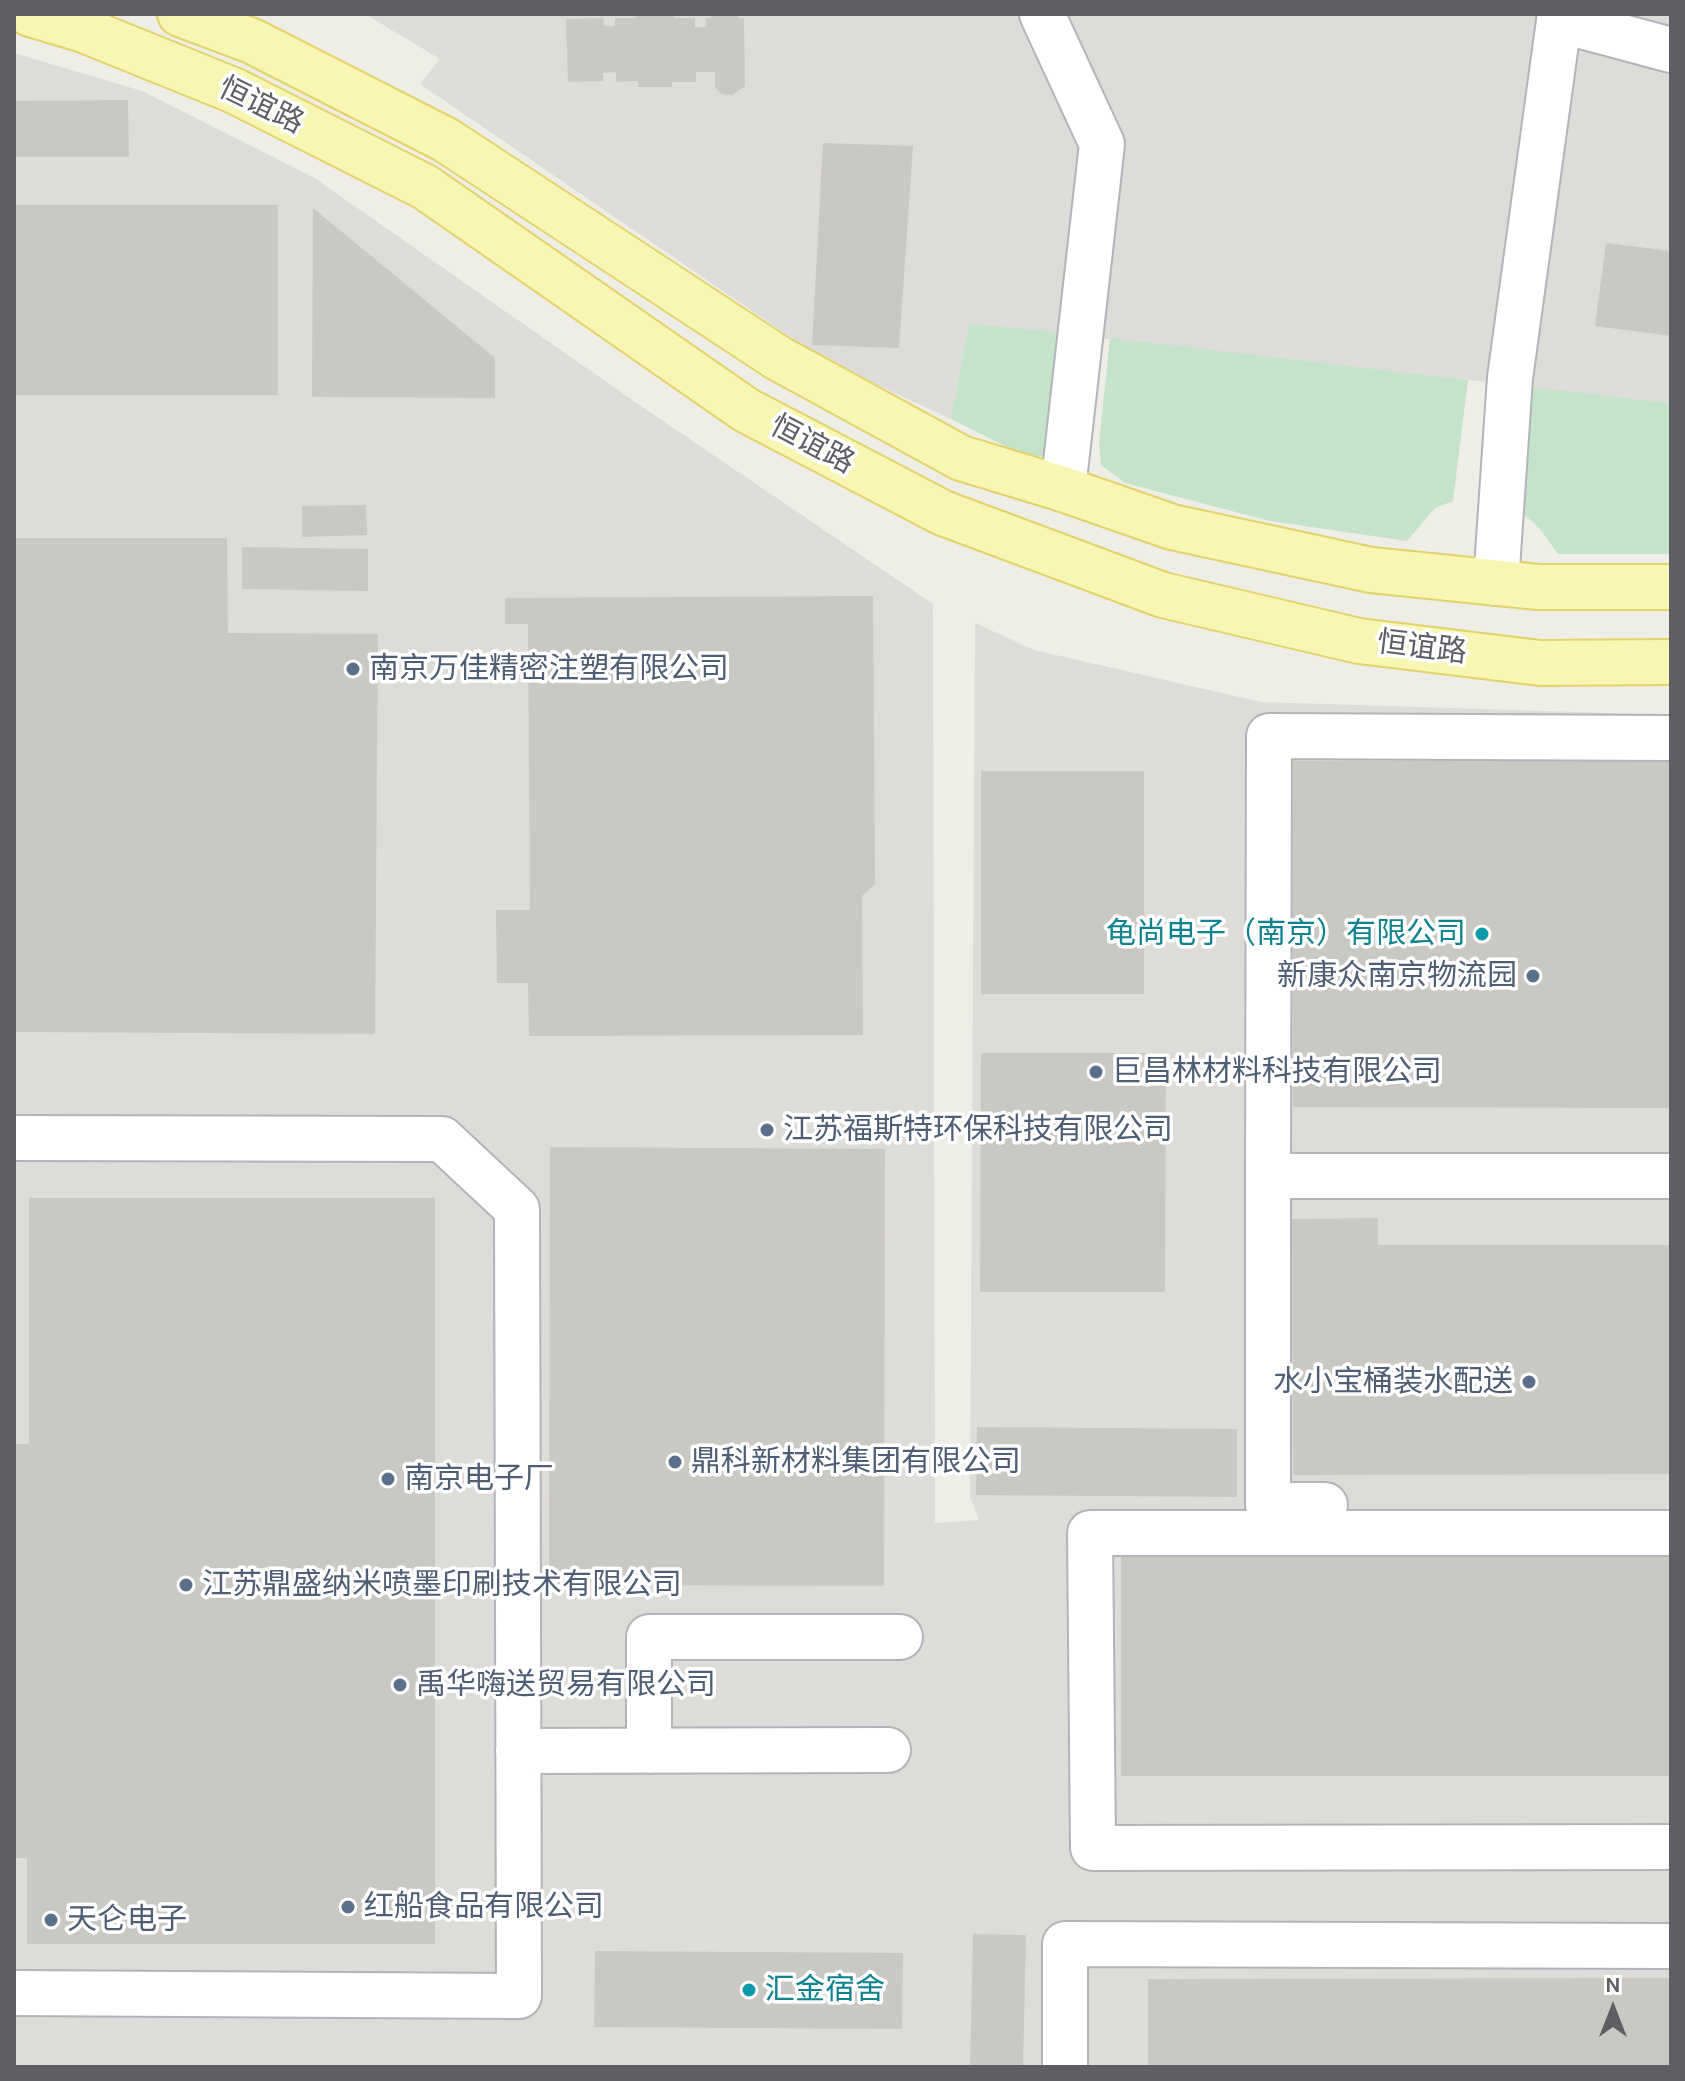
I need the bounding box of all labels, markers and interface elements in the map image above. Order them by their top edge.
street label: 恒谊路 [213,70,309,142]
street label: 恒谊路 [764,408,860,482]
street label: 恒谊路 [1375,625,1469,671]
place label: 南京万佳精密注塑有限公司 [369,651,729,687]
marker: 南京万佳精密注塑有限公司 [344,660,362,678]
place label: 龟尚电子（南京）有限公司 [1106,916,1466,952]
marker: 龟尚电子（南京）有限公司 [1473,925,1491,943]
place label: 新康众南京物流园 [1277,958,1517,994]
marker: 新康众南京物流园 [1524,967,1542,985]
place label: 巨昌林材料科技有限公司 [1112,1054,1442,1090]
marker: 巨昌林材料科技有限公司 [1087,1063,1105,1081]
place label: 江苏福斯特环保科技有限公司 [783,1112,1173,1148]
marker: 江苏福斯特环保科技有限公司 [758,1121,776,1139]
place label: 水小宝桶装水配送 [1273,1364,1513,1400]
marker: 水小宝桶装水配送 [1520,1373,1538,1391]
place label: 鼎科新材料集团有限公司 [691,1444,1021,1480]
marker: 鼎科新材料集团有限公司 [666,1453,684,1471]
place label: 南京电子厂 [404,1461,554,1497]
marker: 南京电子厂 [379,1470,397,1488]
place label: 江苏鼎盛纳米喷墨印刷技术有限公司 [202,1567,682,1603]
marker: 江苏鼎盛纳米喷墨印刷技术有限公司 [177,1576,195,1594]
place label: 禹华嗨送贸易有限公司 [416,1667,716,1703]
marker: 禹华嗨送贸易有限公司 [391,1676,409,1694]
place label: 红船食品有限公司 [364,1889,604,1925]
marker: 红船食品有限公司 [339,1898,357,1916]
place label: 天仑电子 [67,1902,187,1938]
marker: 天仑电子 [42,1911,60,1929]
north arrow [1573,1969,1653,2049]
place label: 汇金宿舍 [765,1972,885,2008]
text: N [1605,1972,1621,1998]
marker: 汇金宿舍 [740,1981,758,1999]

